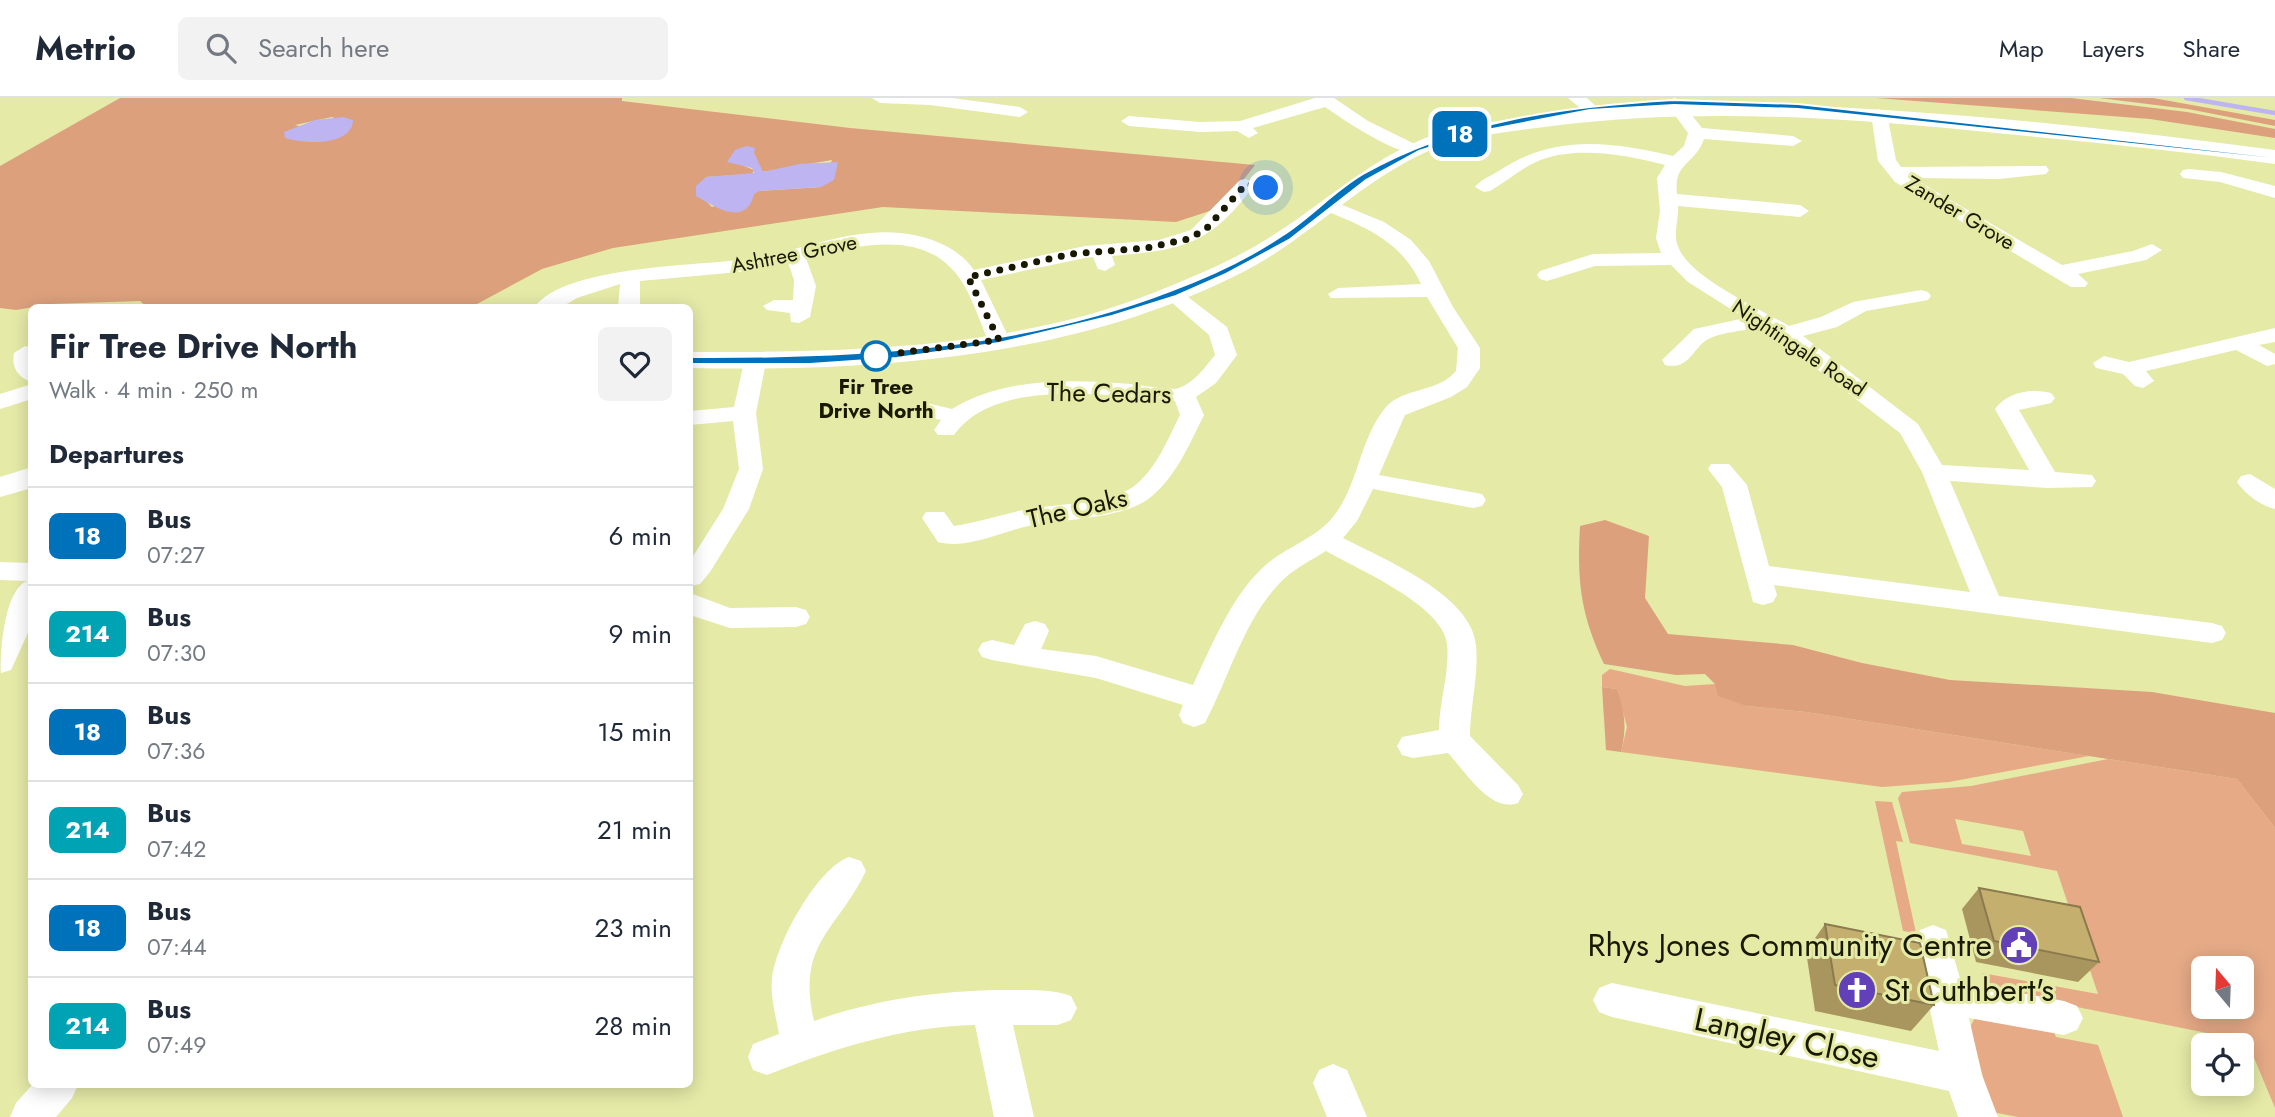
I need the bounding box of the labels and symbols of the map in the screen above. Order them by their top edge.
line badge: 18 [1428,111,1492,157]
street label: Zander Grove [1900,168,2021,258]
your location [1248,170,1283,205]
street label: Ashtree Grove [729,227,860,281]
street label: Nightingale Road [1726,292,1872,404]
marker: Fir Tree Drive North [861,341,891,371]
place label: Fir Tree Drive North [818,372,934,426]
street label: The Cedars [1046,373,1172,413]
street label: The Oaks [1023,478,1131,538]
place label: Rhys Jones Community Centre [1587,922,1992,968]
public building icon: Rhys Jones Community Centre [1998,924,2040,966]
north arrow [2191,956,2254,1018]
place label: St Cuthbert's [1884,967,2054,1013]
church icon: St Cuthbert's [1836,969,1878,1011]
street label: Langley Close [1690,996,1884,1080]

